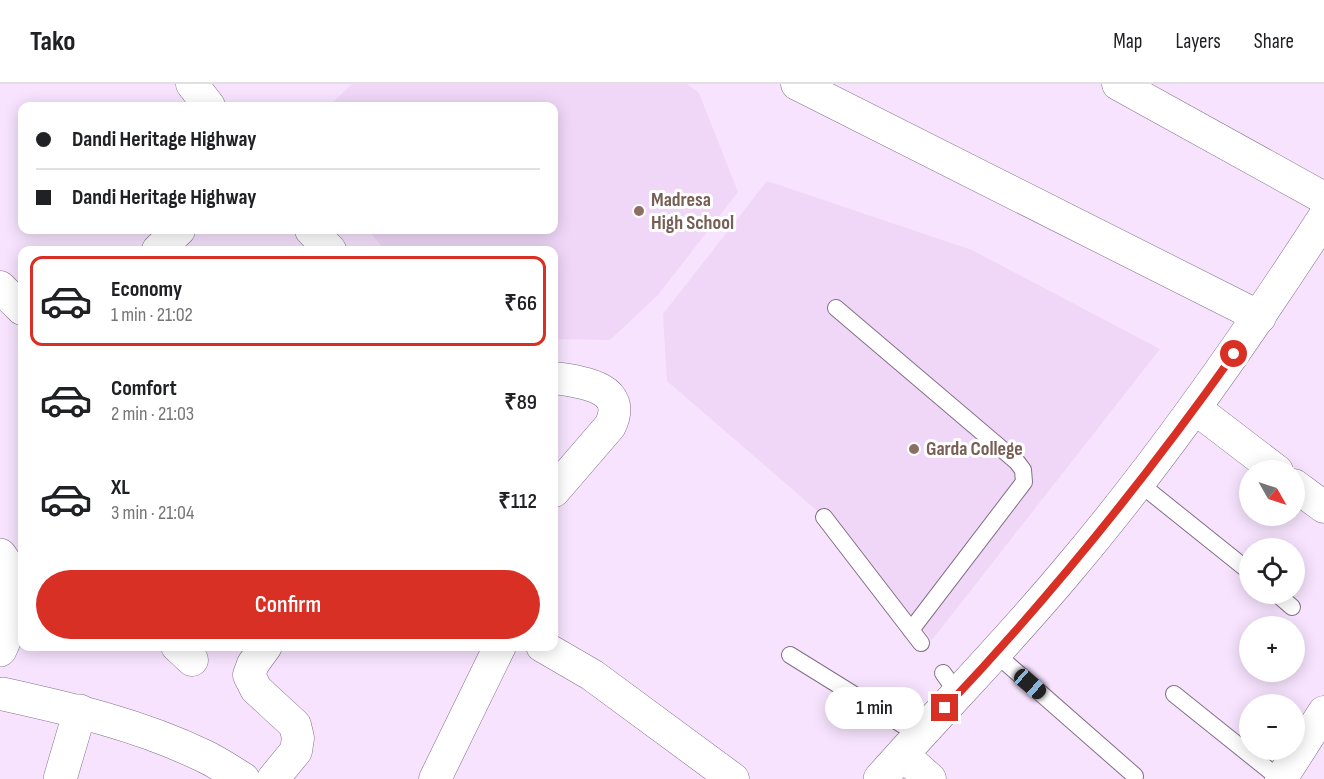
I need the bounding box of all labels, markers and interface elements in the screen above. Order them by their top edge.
text: Tako [30,25,75,58]
text: Map [1113,29,1142,54]
text: Layers [1175,29,1221,54]
text: Share [1254,29,1294,54]
text: Dandi Heritage Highway [72,126,256,153]
text: Dandi Heritage Highway [72,184,256,211]
place label: Madresa High School [651,188,734,235]
marker: Madresa High School [632,204,646,218]
icon: car [39,274,93,328]
text: Economy [111,276,182,303]
text: ₹66 [504,290,537,317]
text: 1 min · 21:02 [111,303,193,327]
route start [1220,340,1247,367]
icon: car [39,373,93,427]
text: Comfort [111,375,177,402]
text: ₹89 [504,389,537,416]
text: 2 min · 21:03 [111,402,194,426]
place label: Garda College [926,437,1023,461]
marker: Garda College [907,442,921,456]
north arrow [1239,460,1305,526]
map controls [1239,460,1305,760]
icon: car [39,472,93,526]
text: XL [111,474,130,501]
text: ₹112 [498,488,537,515]
text: 3 min · 21:04 [111,501,194,525]
button: locate [1239,538,1305,604]
button: Confirm [36,570,540,639]
button: + [1239,616,1305,682]
car [1011,665,1049,703]
callout: 1 min [825,687,924,729]
route end [931,694,958,721]
button: − [1239,694,1305,760]
text: 1 min [856,696,893,720]

